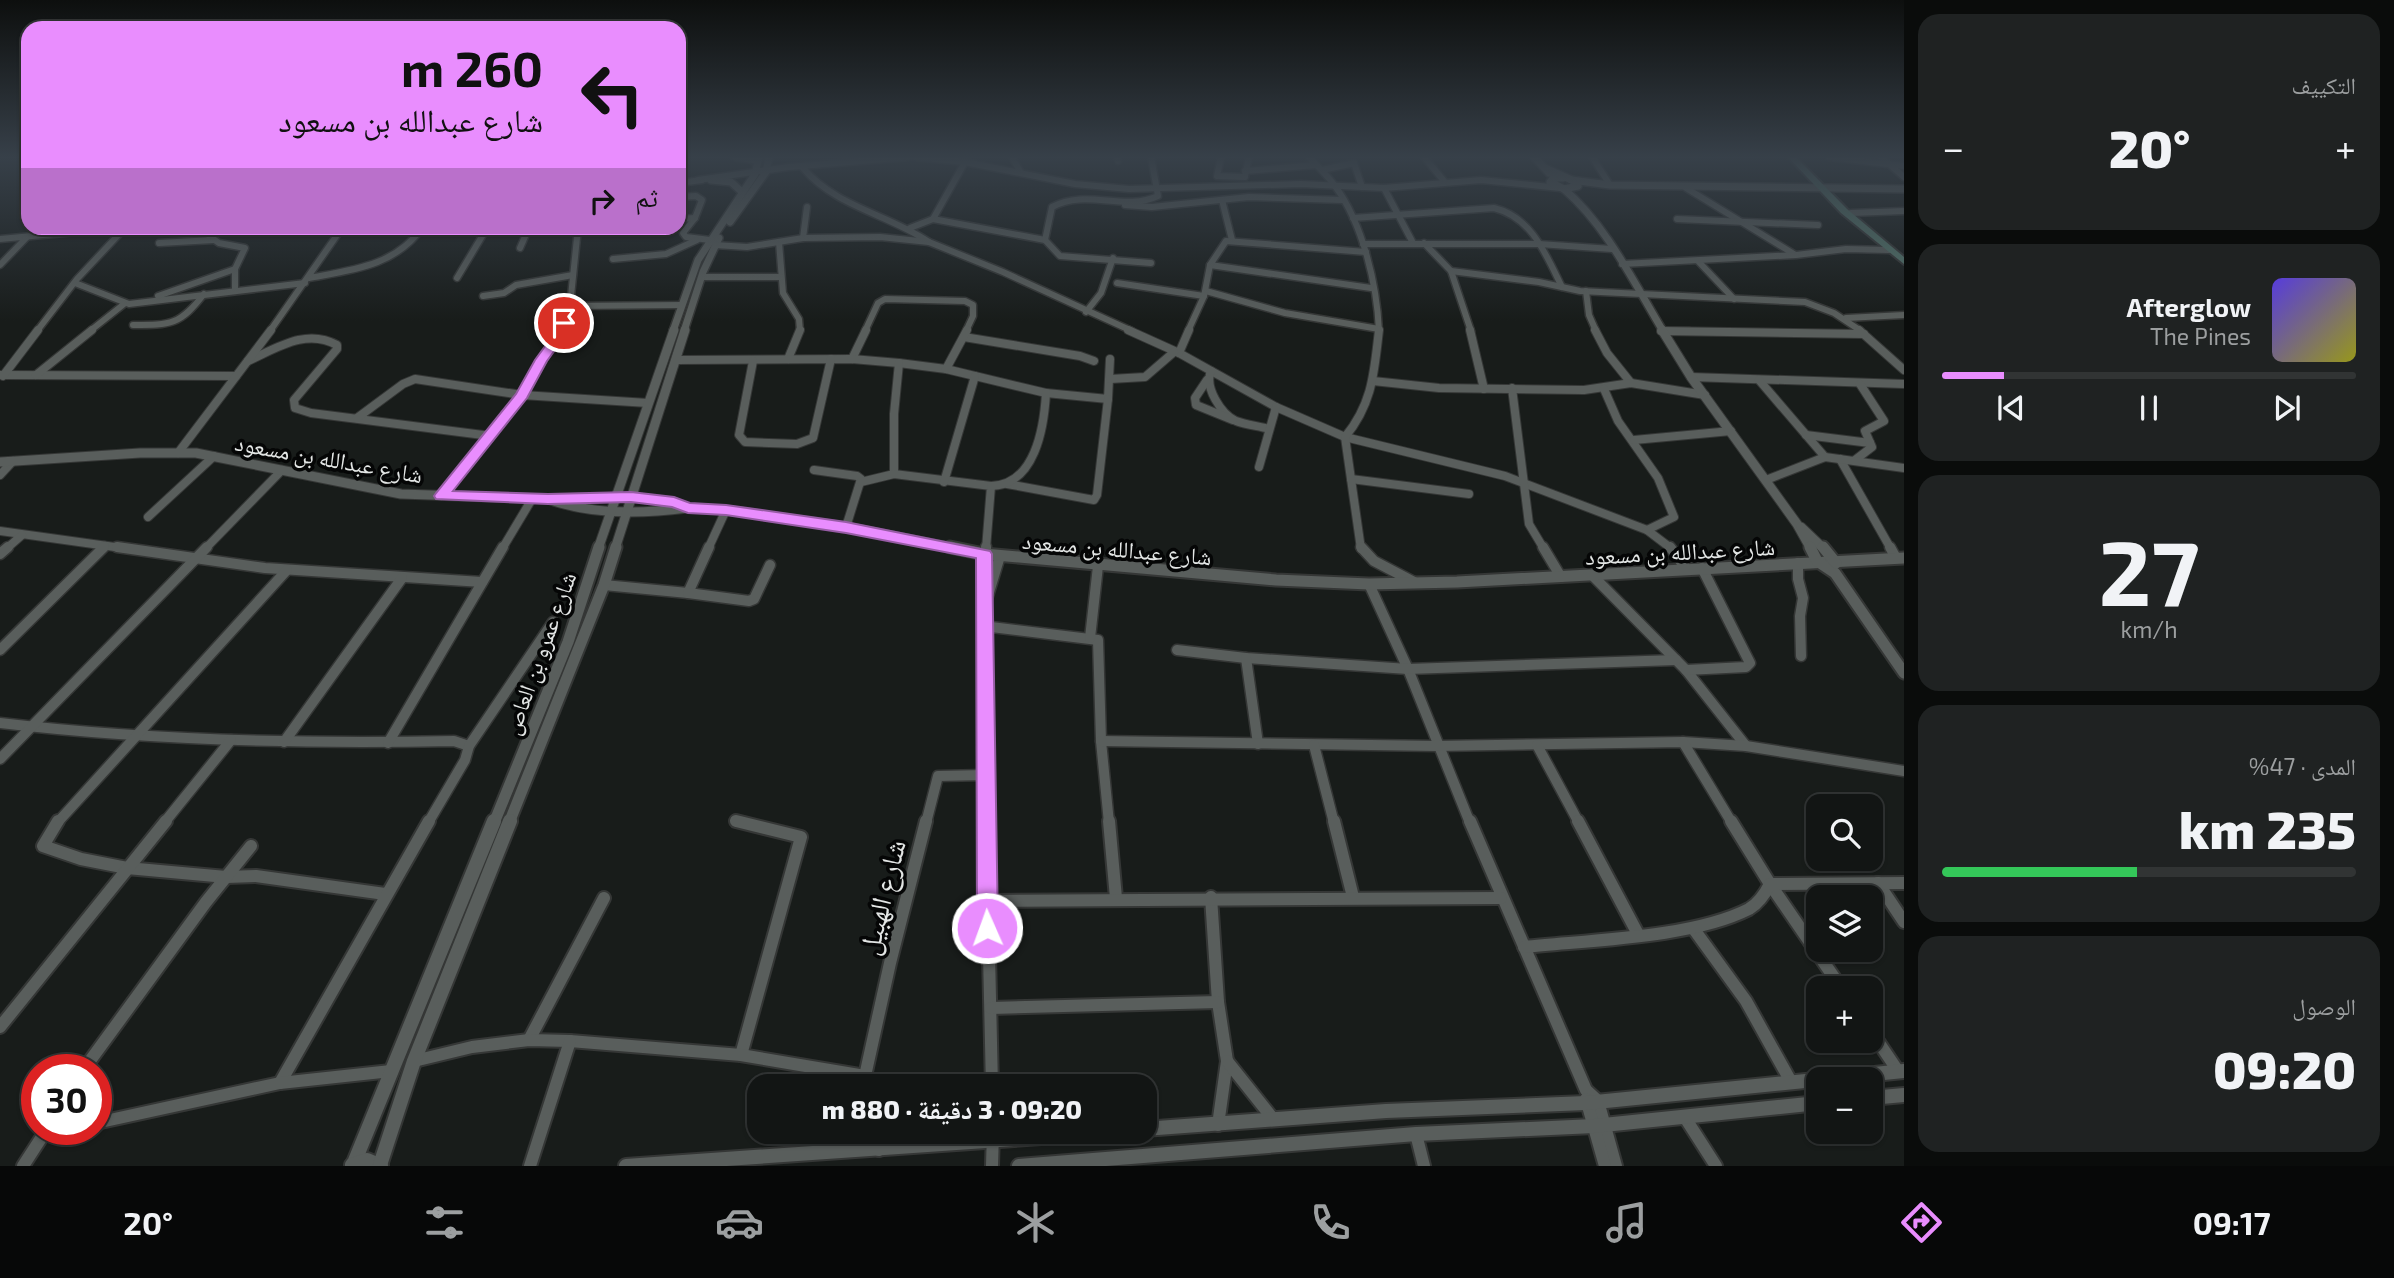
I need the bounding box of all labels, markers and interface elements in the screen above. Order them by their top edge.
text: 260 m [401,38,543,97]
icon: left [567,49,658,140]
text: التكييف [2291,71,2356,99]
text: شارع عبدالله بن مسعود [279,100,543,138]
text: 20° [2109,116,2190,178]
text: − [1942,124,1964,170]
text: + [2335,124,2356,170]
text: ثم [635,181,658,212]
icon: right [583,182,621,220]
text: Afterglow [2126,291,2251,322]
pin [534,293,594,353]
icon: arrive [545,304,583,342]
text: The Pines [2150,322,2251,350]
icon: previous [1992,389,2030,427]
icon: pause [2130,389,2168,427]
icon: next [2268,389,2306,427]
street label: شارع عبدالله بن مسعود [233,428,425,490]
text: 27 [2099,515,2199,624]
street label: شارع عبدالله بن مسعود [1021,526,1213,572]
street label: شارع عبدالله بن مسعود [1584,532,1776,572]
street label: شارع عمرو بن العاص [497,568,583,739]
text: km/h [2120,615,2178,643]
text: المدى · 47% [2249,752,2356,780]
map controls [1806,794,1883,1144]
button: search [1806,794,1883,871]
text: 235 km [2179,797,2356,859]
street label: شارع الهبيل [850,836,914,959]
button: layers [1806,885,1883,962]
position arrow [950,891,1024,965]
button: + [1806,976,1883,1053]
text: الوصول [2292,992,2356,1020]
text: 09:20 [2213,1037,2356,1099]
speed limit sign: 30 [21,1054,112,1145]
button: − [1806,1067,1883,1144]
text: 09:20 · 3 دقيقة · 880 m [822,1093,1082,1124]
icon: filters [420,1198,469,1247]
icon: car [715,1198,764,1247]
icon: climate [1011,1198,1060,1247]
icon: phone [1306,1198,1355,1247]
icon: music [1602,1198,1651,1247]
icon: directions [1897,1198,1946,1247]
text: 20° [123,1203,173,1241]
text: 09:17 [2193,1203,2271,1241]

